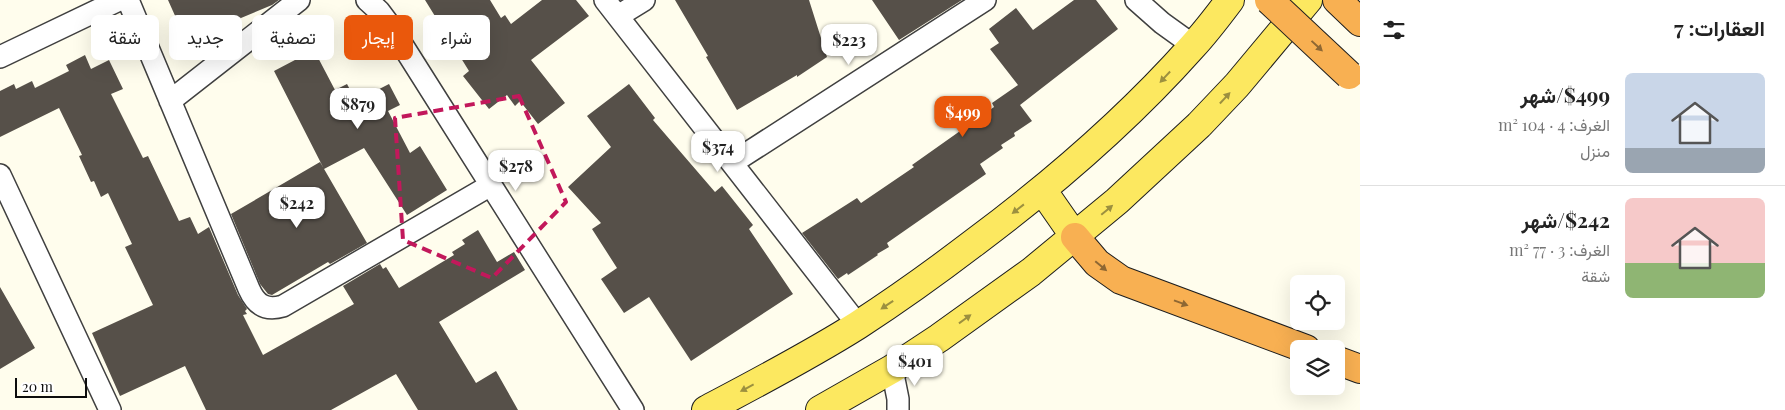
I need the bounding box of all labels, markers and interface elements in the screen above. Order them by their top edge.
text: العقارات: 7 [1674,13,1765,41]
chip: شقة [91,15,159,60]
chip: جديد [169,15,242,60]
chip: تصفية [252,15,334,60]
chip: إيجار [344,15,413,60]
chip: شراء [423,15,490,60]
icon: filters [1380,16,1408,44]
pin: $223 [819,23,879,66]
text: $223 [832,29,866,50]
one-way arrow [1311,40,1323,52]
one-way arrow [1159,71,1170,84]
text: $499/شهر [1520,80,1610,108]
pin: $879 [328,88,388,130]
one-way arrow [1219,92,1231,104]
text: $879 [341,93,375,114]
icon: home [1665,93,1725,153]
pin: $499 [933,96,993,138]
text: $499 [945,101,981,122]
text: الغرف: 4 · 104 m² [1498,114,1610,135]
pin: $374 [688,130,748,173]
text: $374 [702,136,734,157]
text: منزل [1580,140,1610,161]
pin: $278 [486,150,546,192]
text: $278 [499,155,533,176]
pin: $242 [267,186,327,229]
text: $242 [280,192,314,213]
one-way arrow [1012,204,1025,215]
one-way arrow [1101,204,1114,215]
text: $242/شهر [1522,205,1610,233]
icon: home [1665,218,1725,278]
text: الغرف: 3 · 77 m² [1509,239,1610,260]
one-way arrow [1095,260,1107,271]
text: شقة [1581,265,1610,286]
map controls [1290,275,1345,395]
button: locate [1290,275,1345,330]
one-way arrow [880,300,894,310]
one-way arrow [1173,300,1188,307]
one-way arrow [958,314,972,324]
button: layers [1290,340,1345,395]
pin: $401 [885,344,945,387]
text: $401 [898,350,932,371]
scale bar [15,375,88,398]
text: 20 m [22,377,53,396]
one-way arrow [740,384,755,392]

